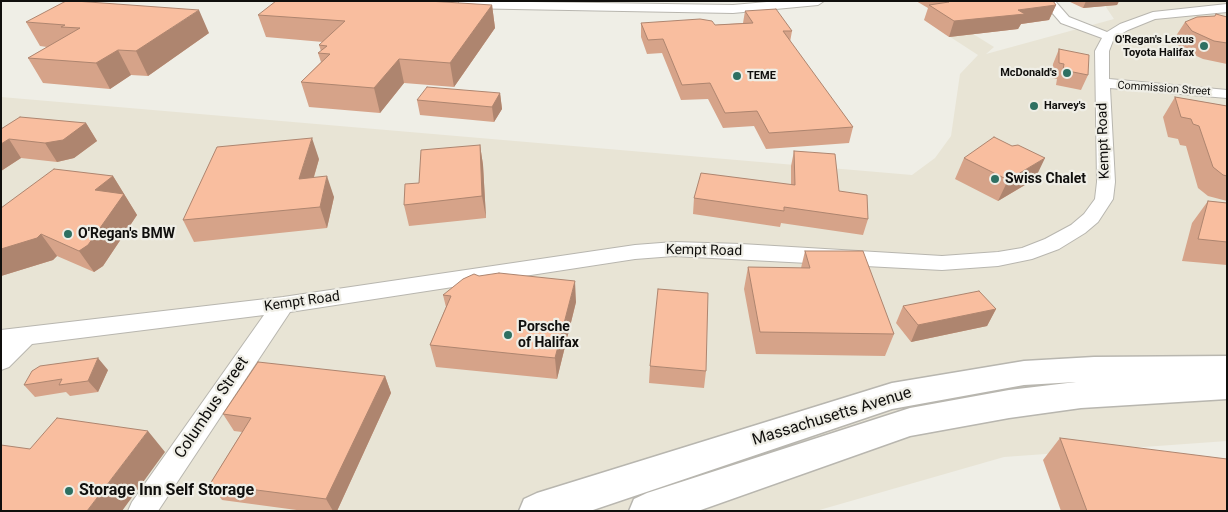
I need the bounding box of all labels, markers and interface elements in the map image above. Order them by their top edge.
place label: O'Regan's Lexus Toyota Halifax [1115,33,1194,59]
marker: O'Regan's Lexus Toyota Halifax [1198,40,1210,52]
place label: McDonald's [1000,66,1057,80]
marker: McDonald's [1061,67,1073,79]
place label: TEME [747,69,776,83]
marker: TEME [731,70,743,82]
street label: Commission Street [1117,79,1211,99]
place label: Harvey's [1044,99,1086,113]
marker: Harvey's [1028,100,1040,112]
street label: Kempt Road [1094,103,1114,179]
place label: Swiss Chalet [1005,171,1086,187]
marker: Swiss Chalet [989,173,1001,185]
place label: O'Regan's BMW [78,226,175,242]
marker: O'Regan's BMW [62,228,74,240]
street label: Kempt Road [666,242,742,260]
street label: Kempt Road [263,288,341,316]
place label: Porsche of Halifax [518,319,579,352]
marker: Porsche of Halifax [502,329,514,341]
street label: Columbus Street [171,354,253,462]
street label: Massachusetts Avenue [750,384,914,450]
place label: Storage Inn Self Storage [79,481,254,501]
marker: Storage Inn Self Storage [63,485,75,497]

